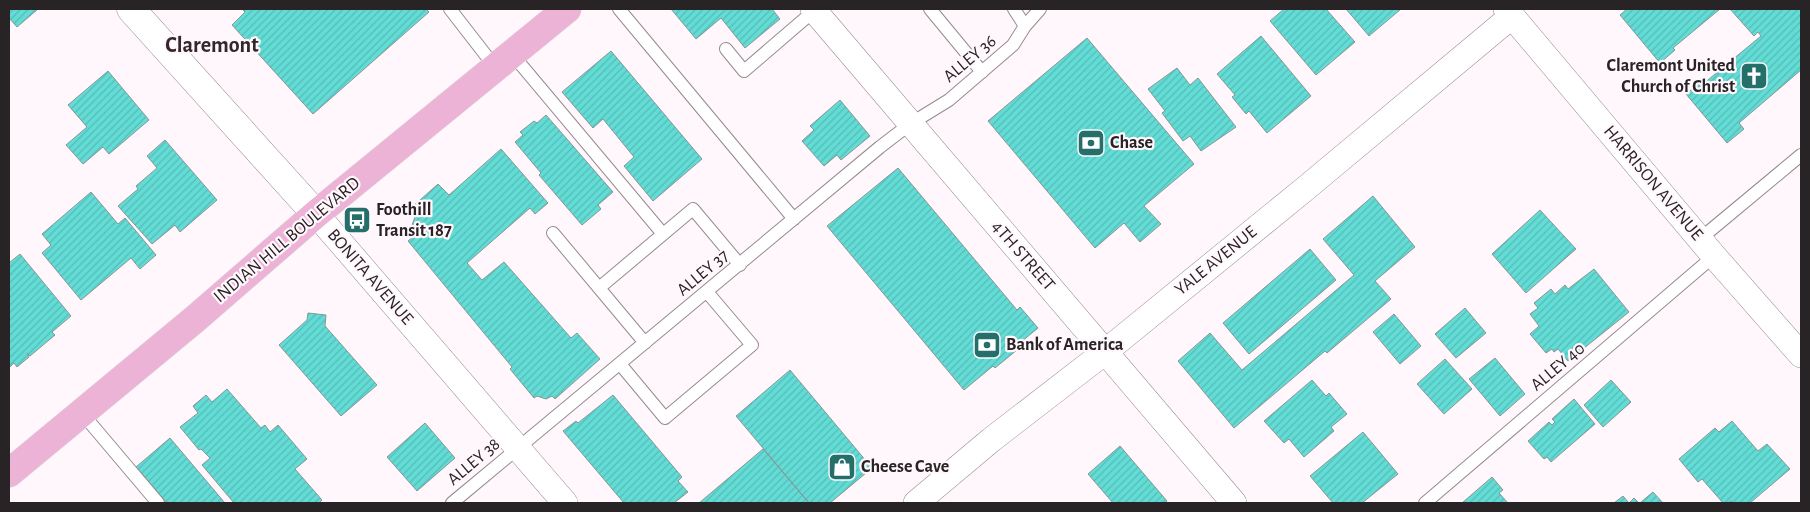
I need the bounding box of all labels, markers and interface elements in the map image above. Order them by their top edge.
street label: ALLEY 36 [940,32,1000,86]
district label: Claremont [165,34,259,56]
place label: Claremont United Church of Christ [1607,57,1736,96]
church icon: Claremont United Church of Christ [1739,61,1769,91]
street label: HARRISON AVENUE [1600,122,1706,244]
bank icon: Chase [1076,128,1106,158]
place label: Chase [1110,134,1153,152]
street label: INDIAN HILL BOULEVARD [210,174,364,306]
place label: Foothill Transit 187 [376,201,452,240]
bus stop icon: Foothill Transit 187 [342,205,372,235]
street label: 4TH STREET [988,218,1058,294]
street label: YALE AVENUE [1172,223,1260,299]
street label: BONITA AVENUE [324,226,416,329]
street label: ALLEY 37 [674,246,732,300]
bank icon: Bank of America [972,330,1002,360]
place label: Bank of America [1006,336,1124,354]
street label: ALLEY 40 [1527,339,1589,395]
street label: ALLEY 38 [444,435,504,489]
shop icon: Cheese Cave [827,452,857,482]
place label: Cheese Cave [861,458,949,476]

